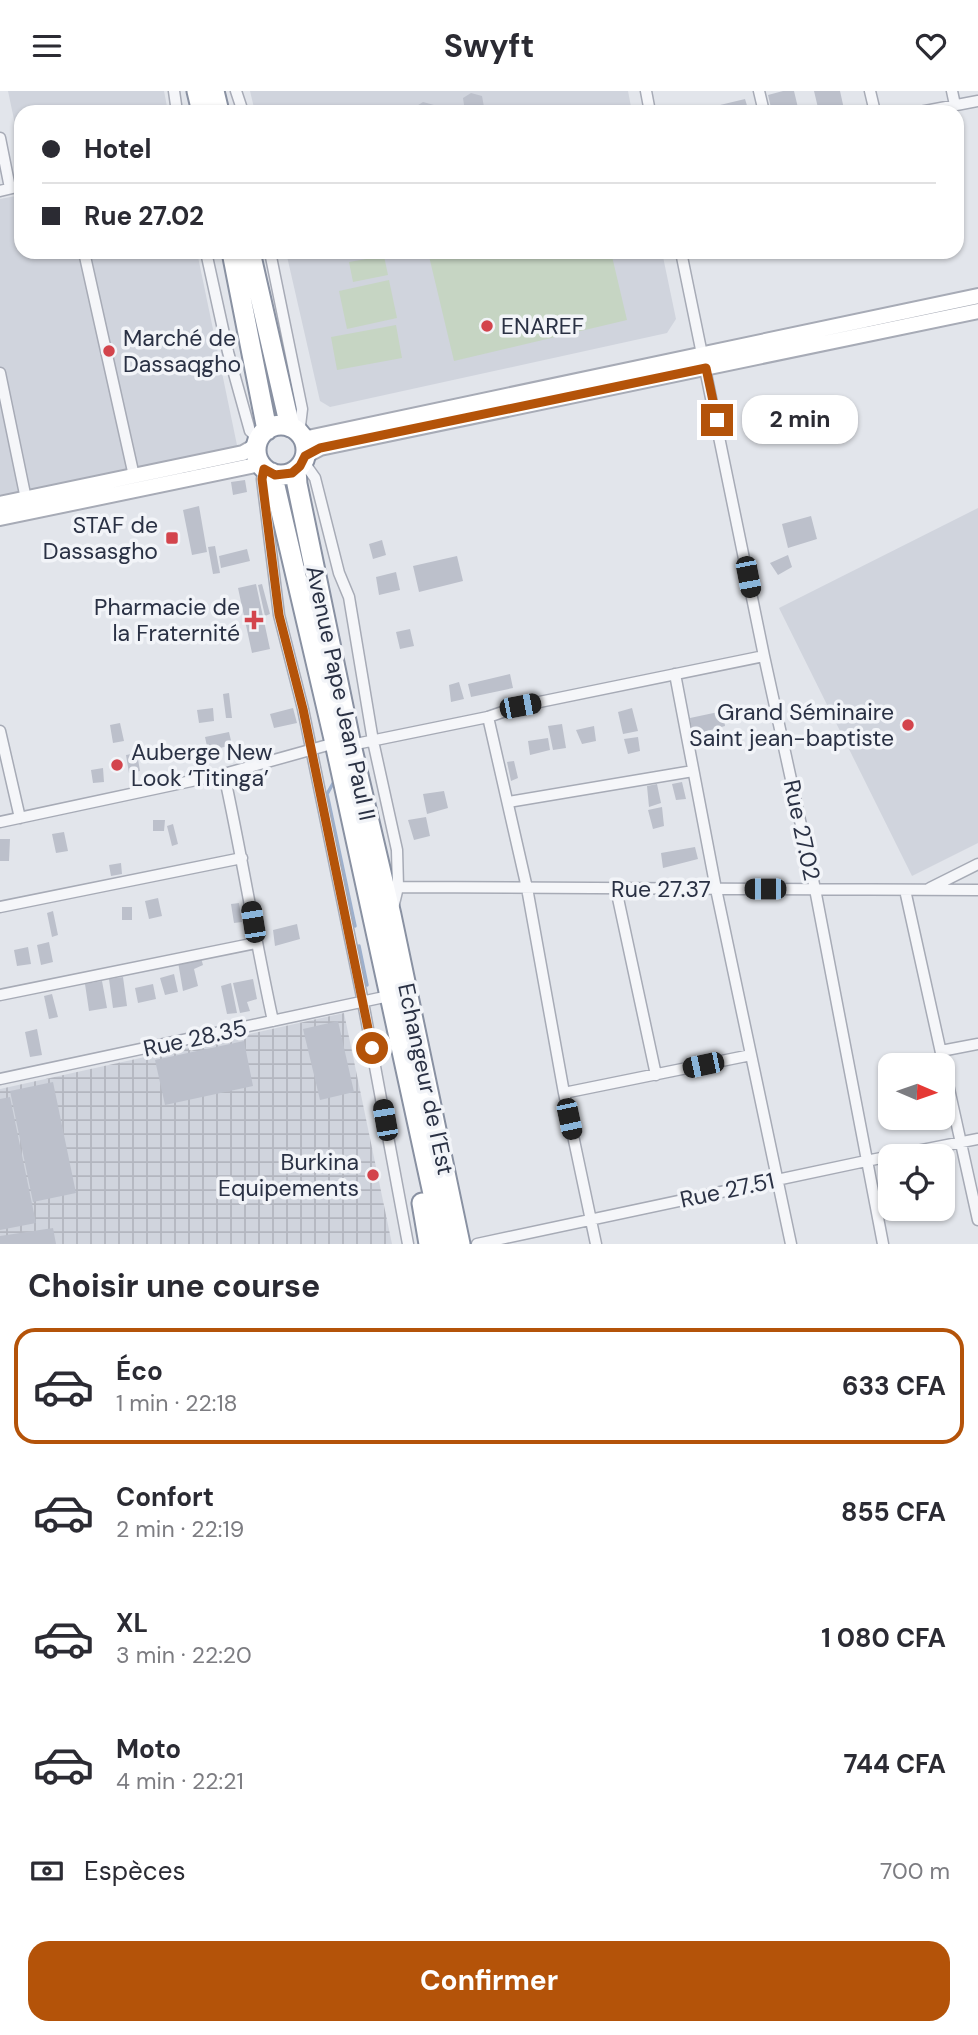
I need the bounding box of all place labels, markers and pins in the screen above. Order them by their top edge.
place label: ENAREF [501,311,584,341]
marker: ENAREF [479,318,495,334]
place label: Marché de Dassaqgho [123,323,241,379]
marker: Marché de Dassaqgho [101,343,117,359]
place label: STAF de Dassasgho [43,510,158,566]
marker: STAF de Dassasgho [164,530,180,546]
place label: Pharmacie de la Fraternité [94,592,240,648]
marker: Pharmacie de la Fraternité [246,612,262,628]
place label: Grand Séminaire Saint jean-baptiste [689,697,894,753]
marker: Grand Séminaire Saint jean-baptiste [900,717,916,733]
place label: Auberge New Look ‘Titinga’ [131,737,273,793]
marker: Auberge New Look ‘Titinga’ [109,757,125,773]
place label: Burkina Equipements [218,1147,359,1203]
marker: Burkina Equipements [365,1167,381,1183]

